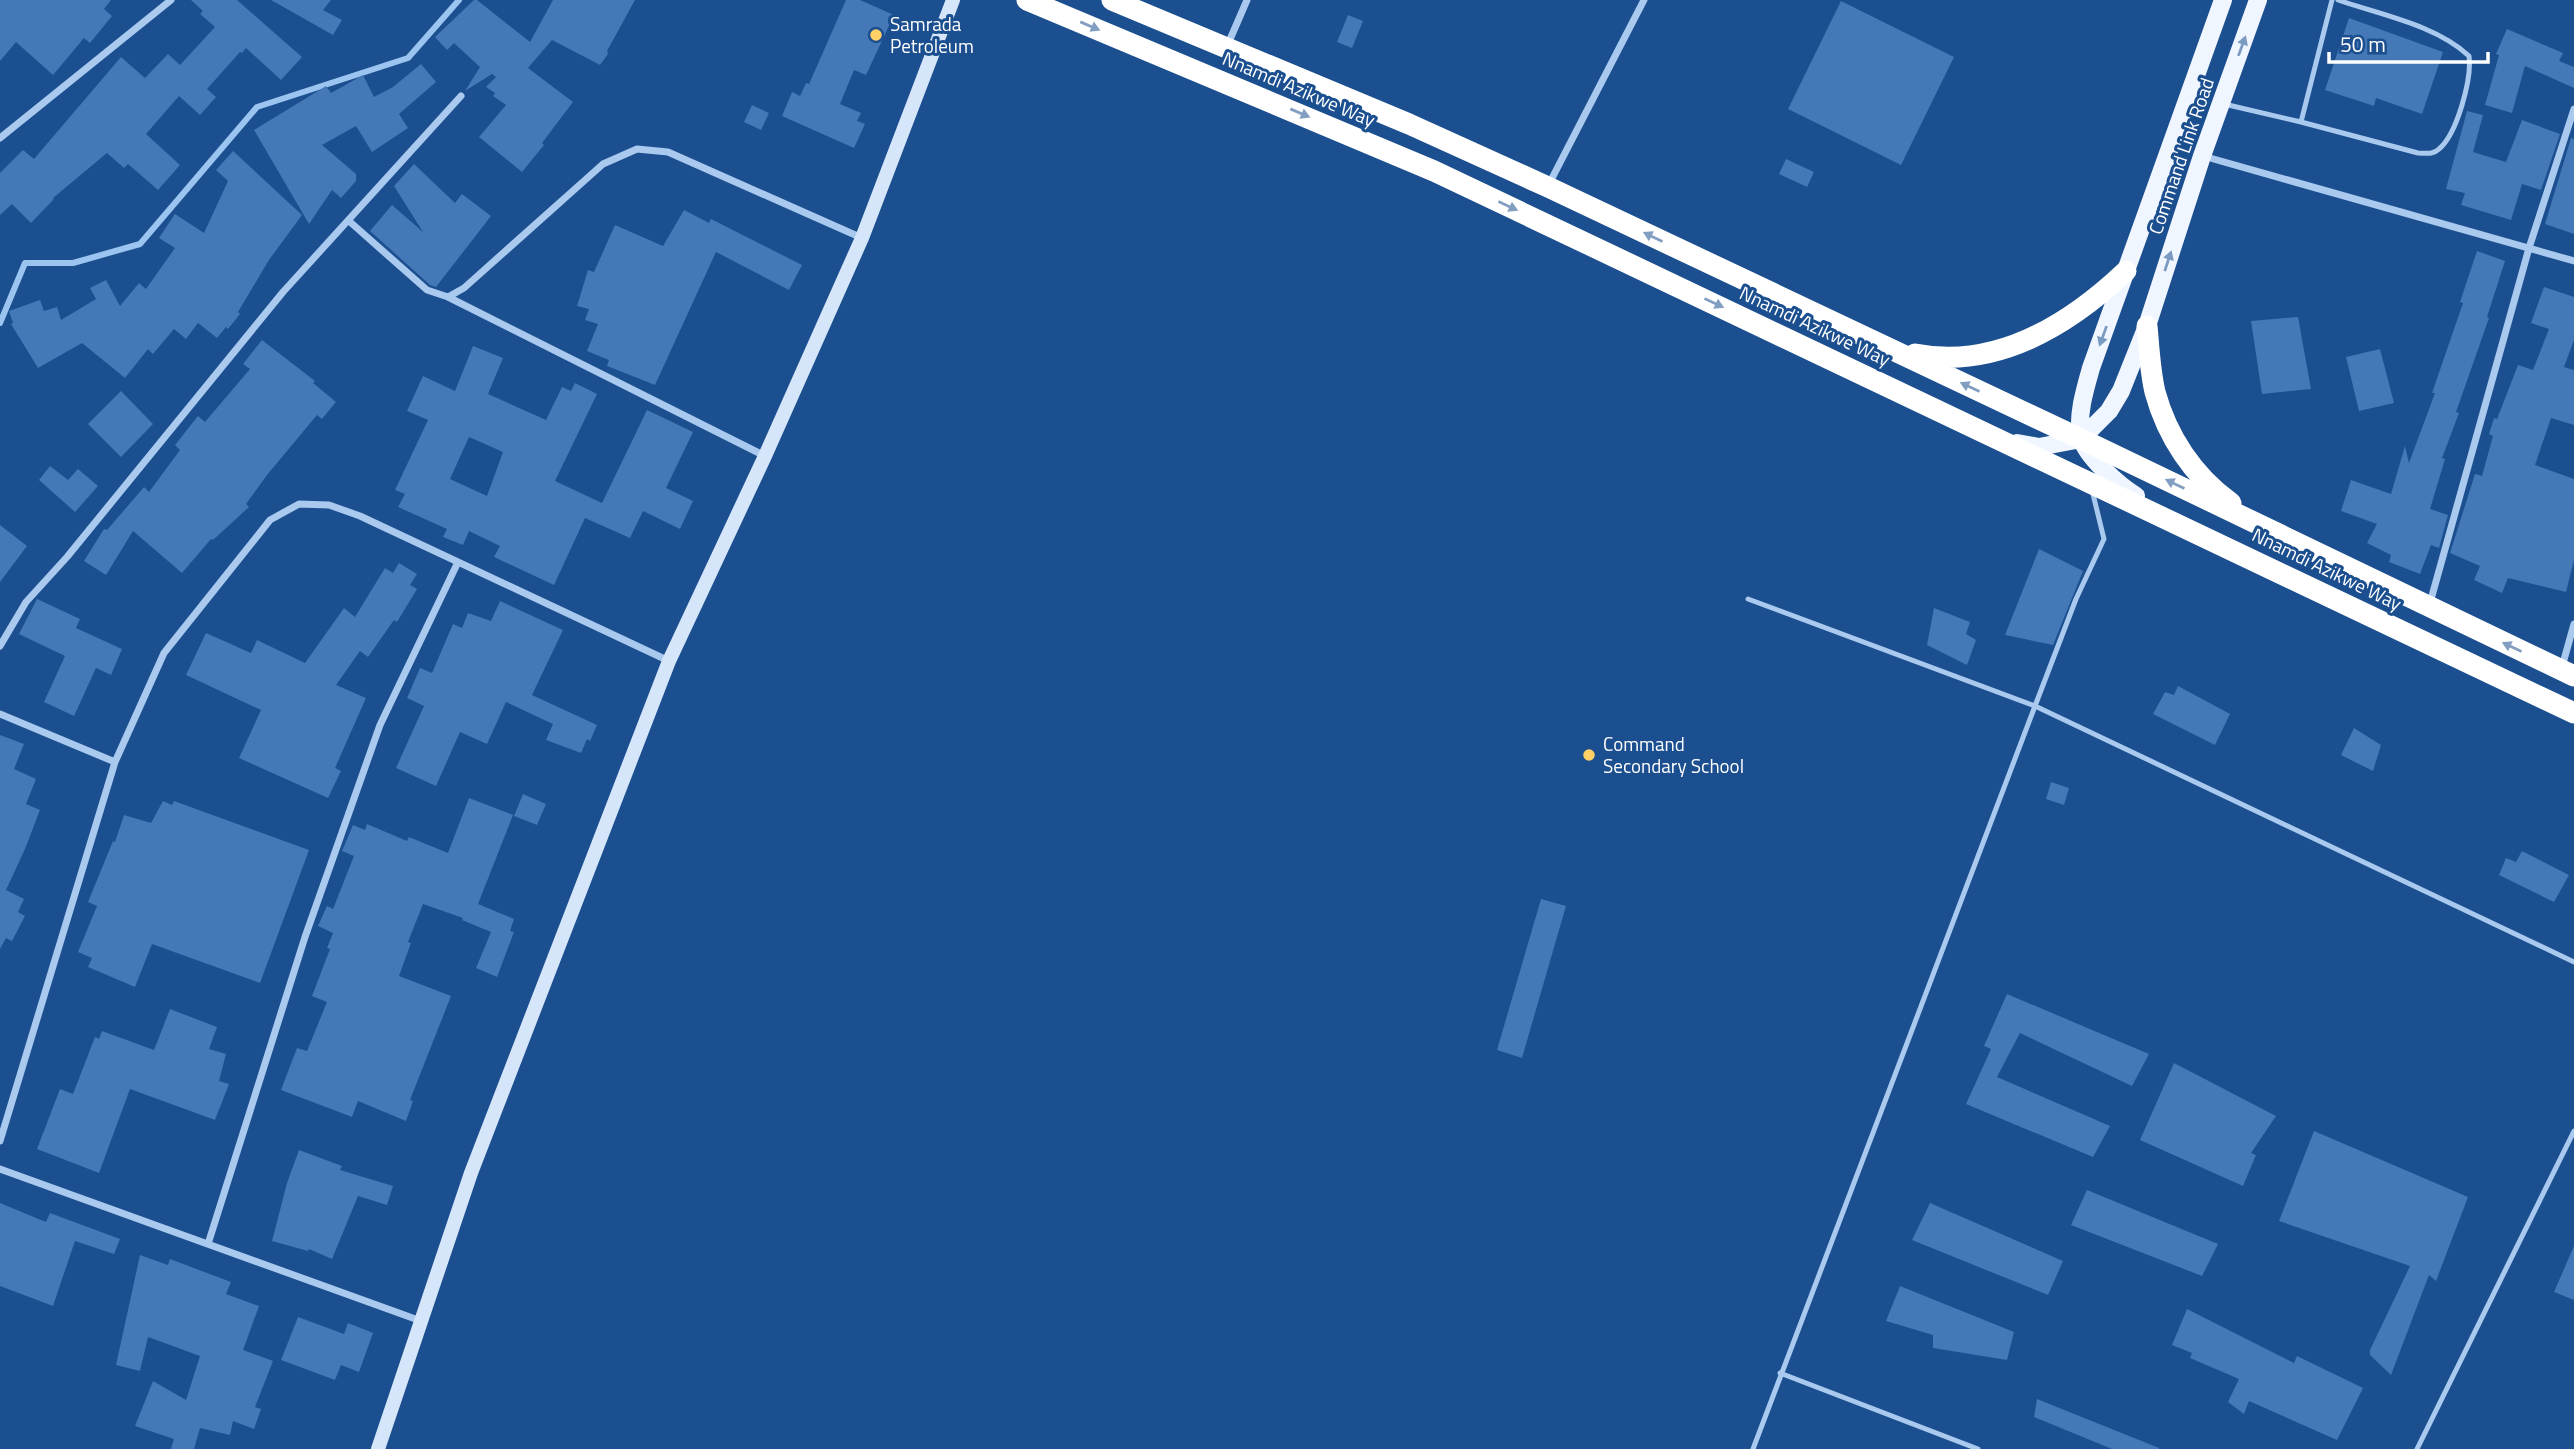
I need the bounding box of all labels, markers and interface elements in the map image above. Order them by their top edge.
place label: Samrada Petroleum [890,9,974,60]
one-way arrow [1080,21,1101,32]
scale bar [2329,21,2488,65]
marker: Samrada Petroleum [868,27,884,43]
text: 50 m [2340,28,2386,60]
one-way arrow [2237,36,2248,57]
street label: Nnamdi Azikwe Way [1218,43,1380,134]
street label: Command Link Road [2140,74,2221,238]
one-way arrow [1290,108,1311,119]
one-way arrow [1498,200,1518,212]
one-way arrow [1643,231,1663,243]
one-way arrow [2163,251,2174,272]
street label: Nnamdi Azikwe Way [1735,278,1895,373]
one-way arrow [1704,297,1724,309]
one-way arrow [2097,325,2108,346]
one-way arrow [1959,381,1980,392]
one-way arrow [2165,479,2185,490]
street label: Nnamdi Azikwe Way [2247,520,2407,617]
one-way arrow [2502,641,2522,653]
place label: Command Secondary School [1603,729,1744,780]
marker: Command Secondary School [1581,747,1597,763]

